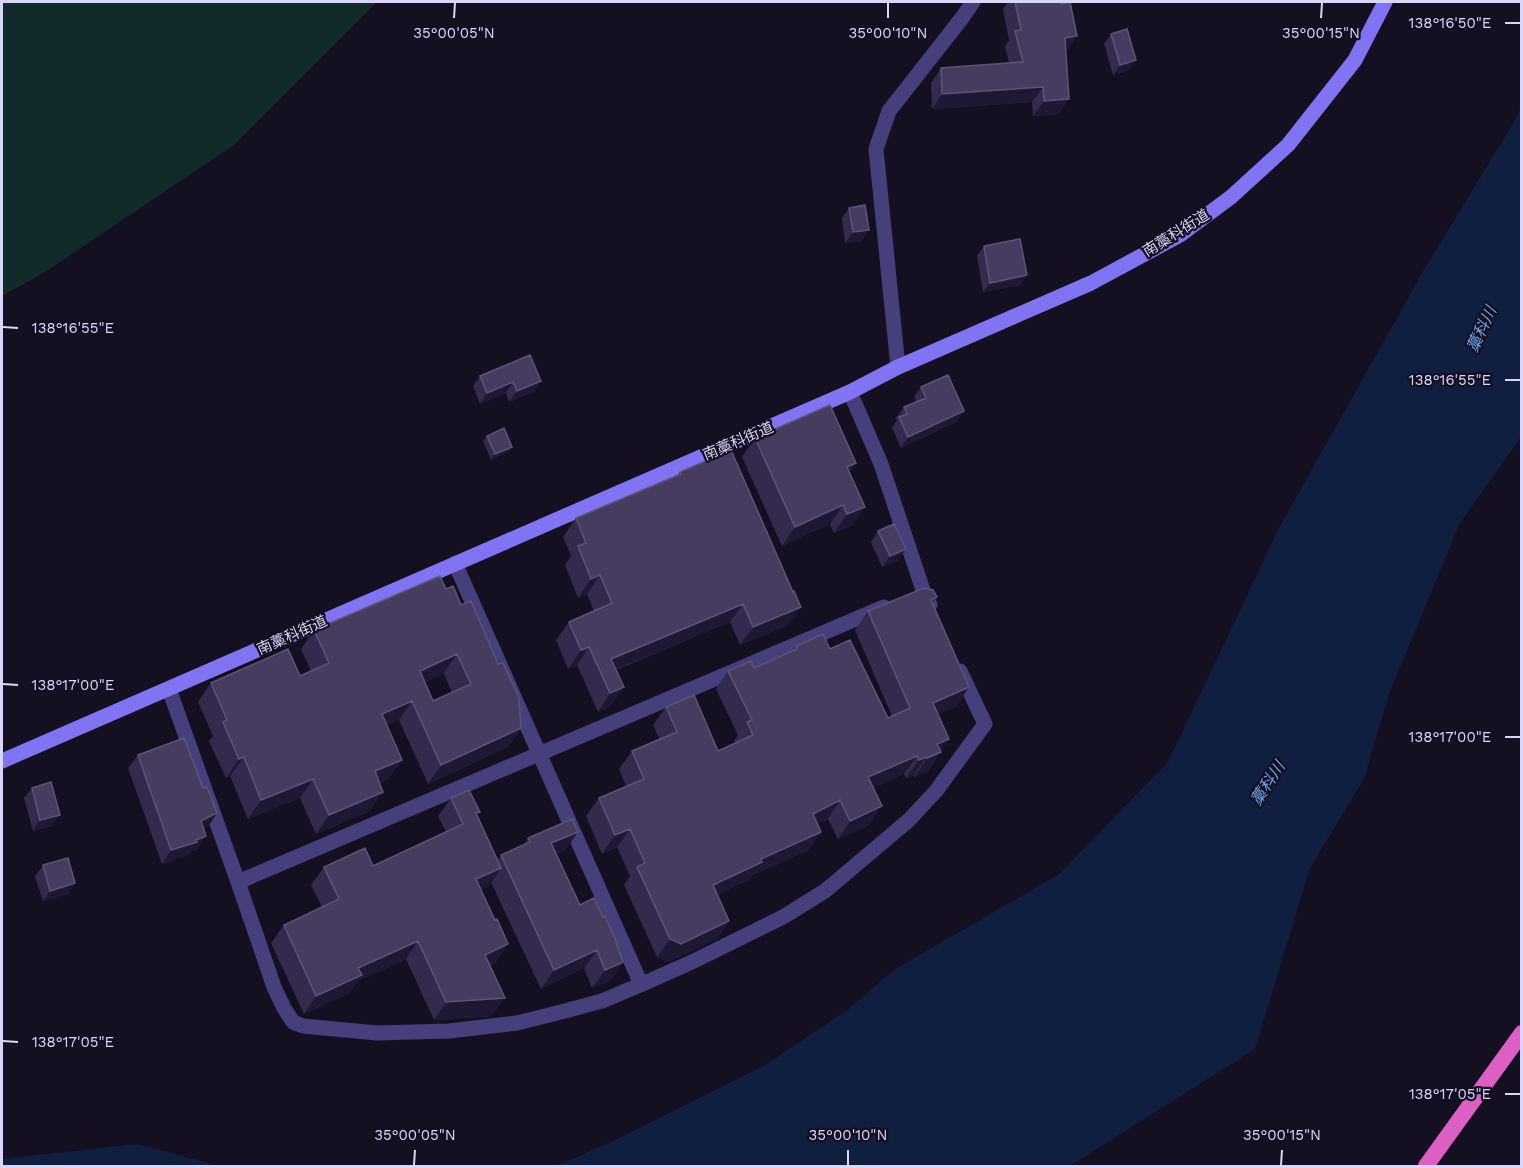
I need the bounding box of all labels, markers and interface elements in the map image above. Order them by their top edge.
text: 138°16'50"E [1409,14,1491,32]
text: 35°00'05"N [413,24,495,42]
text: 35°00'10"N [849,24,927,42]
text: 35°00'15"N [1282,24,1360,42]
street label: 南藁科街道 [1139,205,1213,261]
water label: 藁科川 [1463,302,1501,355]
text: 138°16'55"E [32,319,114,337]
text: 138°16'55"E [1409,371,1491,389]
street label: 南藁科街道 [700,418,776,464]
street label: 南藁科街道 [254,612,330,658]
text: 138°17'00"E [32,676,114,694]
text: 138°17'00"E [1409,728,1491,746]
water label: 藁科川 [1246,756,1290,809]
text: 138°17'05"E [32,1033,114,1051]
text: 138°17'05"E [1409,1085,1491,1103]
text: 35°00'05"N [374,1126,456,1144]
text: 35°00'10"N [809,1126,887,1144]
text: 35°00'15"N [1243,1126,1321,1144]

